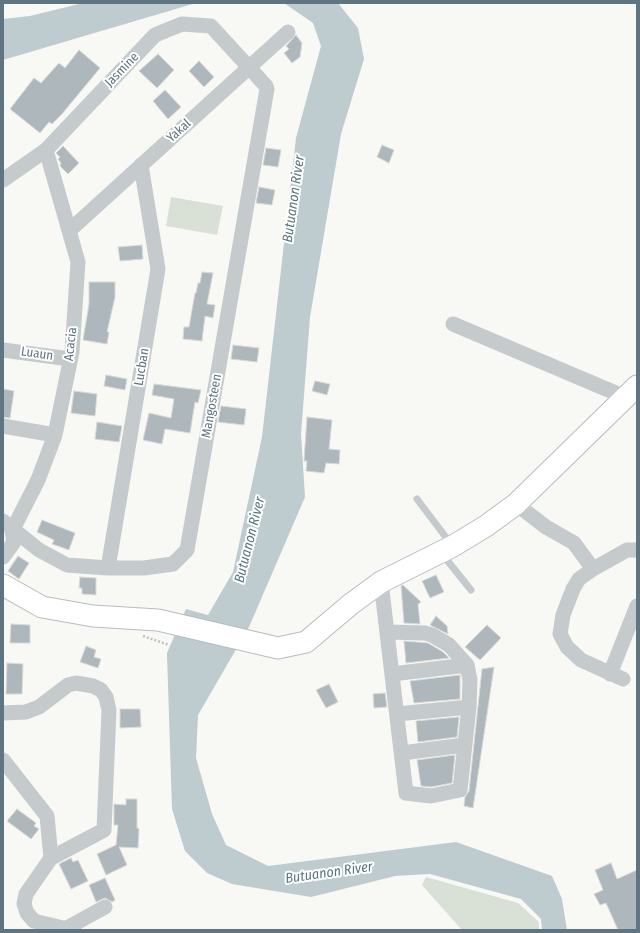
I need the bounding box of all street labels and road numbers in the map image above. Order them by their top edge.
street label: Jasmine [102,50,142,90]
street label: Yakal [164,116,194,146]
street label: Acacia [61,326,81,362]
street label: Luaun [20,344,54,364]
street label: Lucban [131,347,153,387]
street label: Mangosteen [199,373,225,439]

